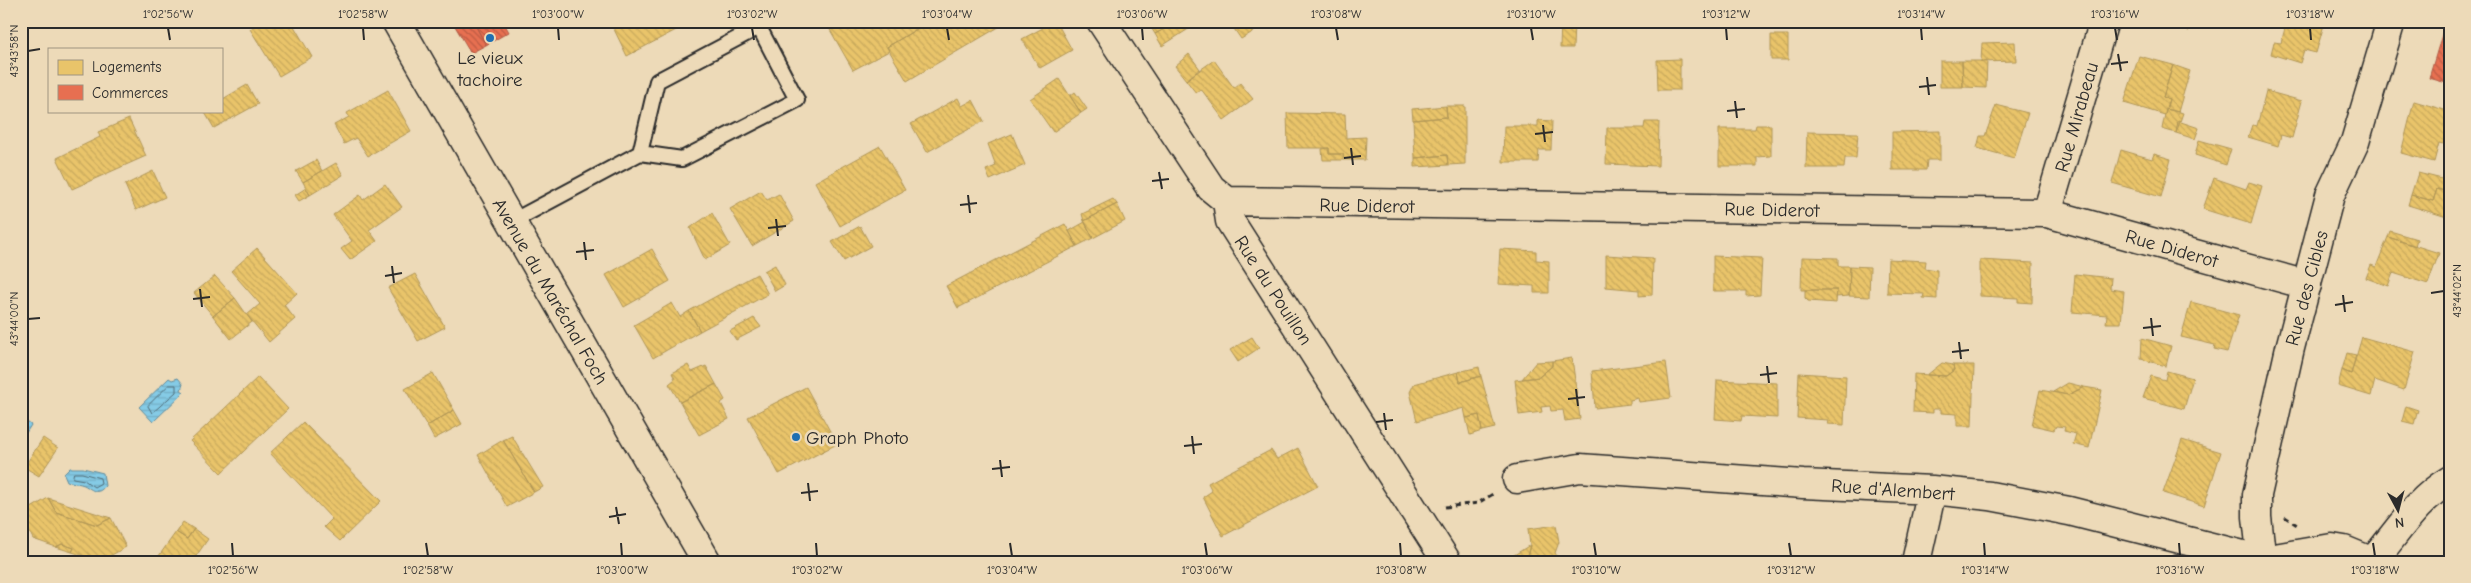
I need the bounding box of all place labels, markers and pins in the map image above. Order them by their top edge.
marker: Le vieux tachoire [484,32,496,44]
place label: Le vieux tachoire [456,47,524,91]
place label: Graph Photo [806,427,909,449]
marker: Graph Photo [790,431,802,443]

